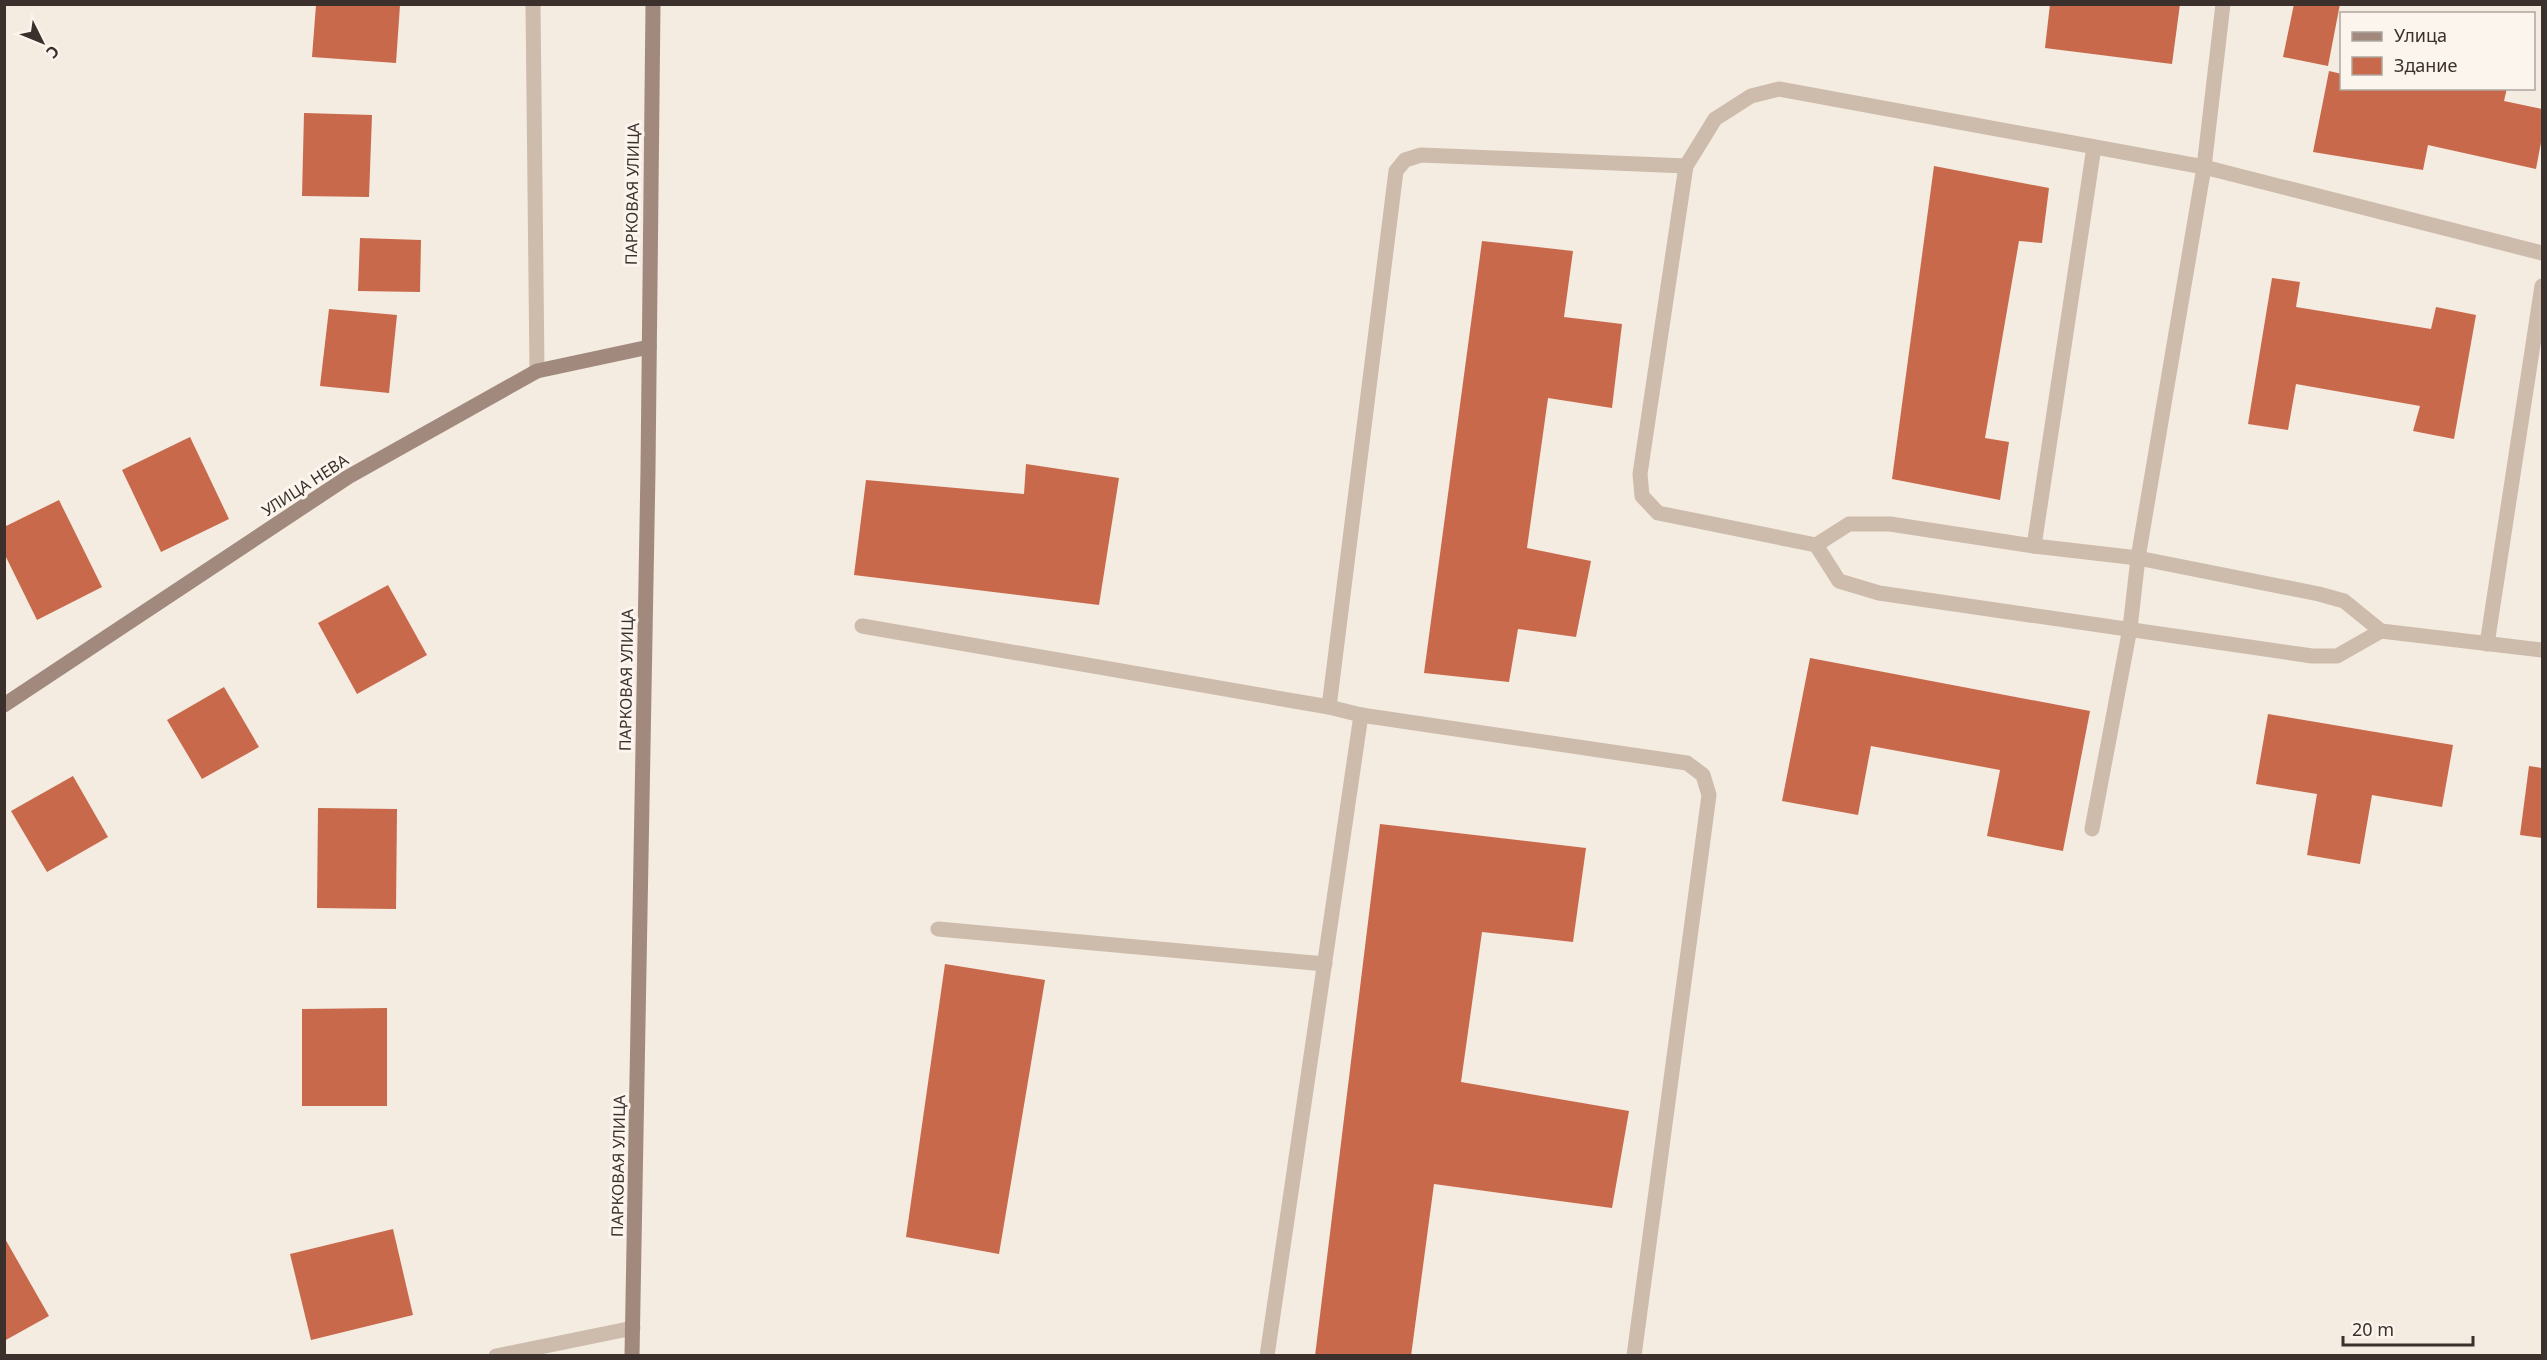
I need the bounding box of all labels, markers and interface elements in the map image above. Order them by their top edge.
north arrow [12,12,72,72]
legend [2340,12,2535,90]
text: Улица [2394,23,2447,47]
text: С [41,41,65,64]
text: Здание [2394,53,2458,77]
street label: ПАРКОВАЯ УЛИЦА [620,122,644,265]
street label: УЛИЦА НЕВА [257,448,353,521]
street label: ПАРКОВАЯ УЛИЦА [614,608,638,751]
street label: ПАРКОВАЯ УЛИЦА [606,1094,630,1237]
scale bar [2343,1309,2474,1347]
text: 20 m [2352,1317,2394,1341]

